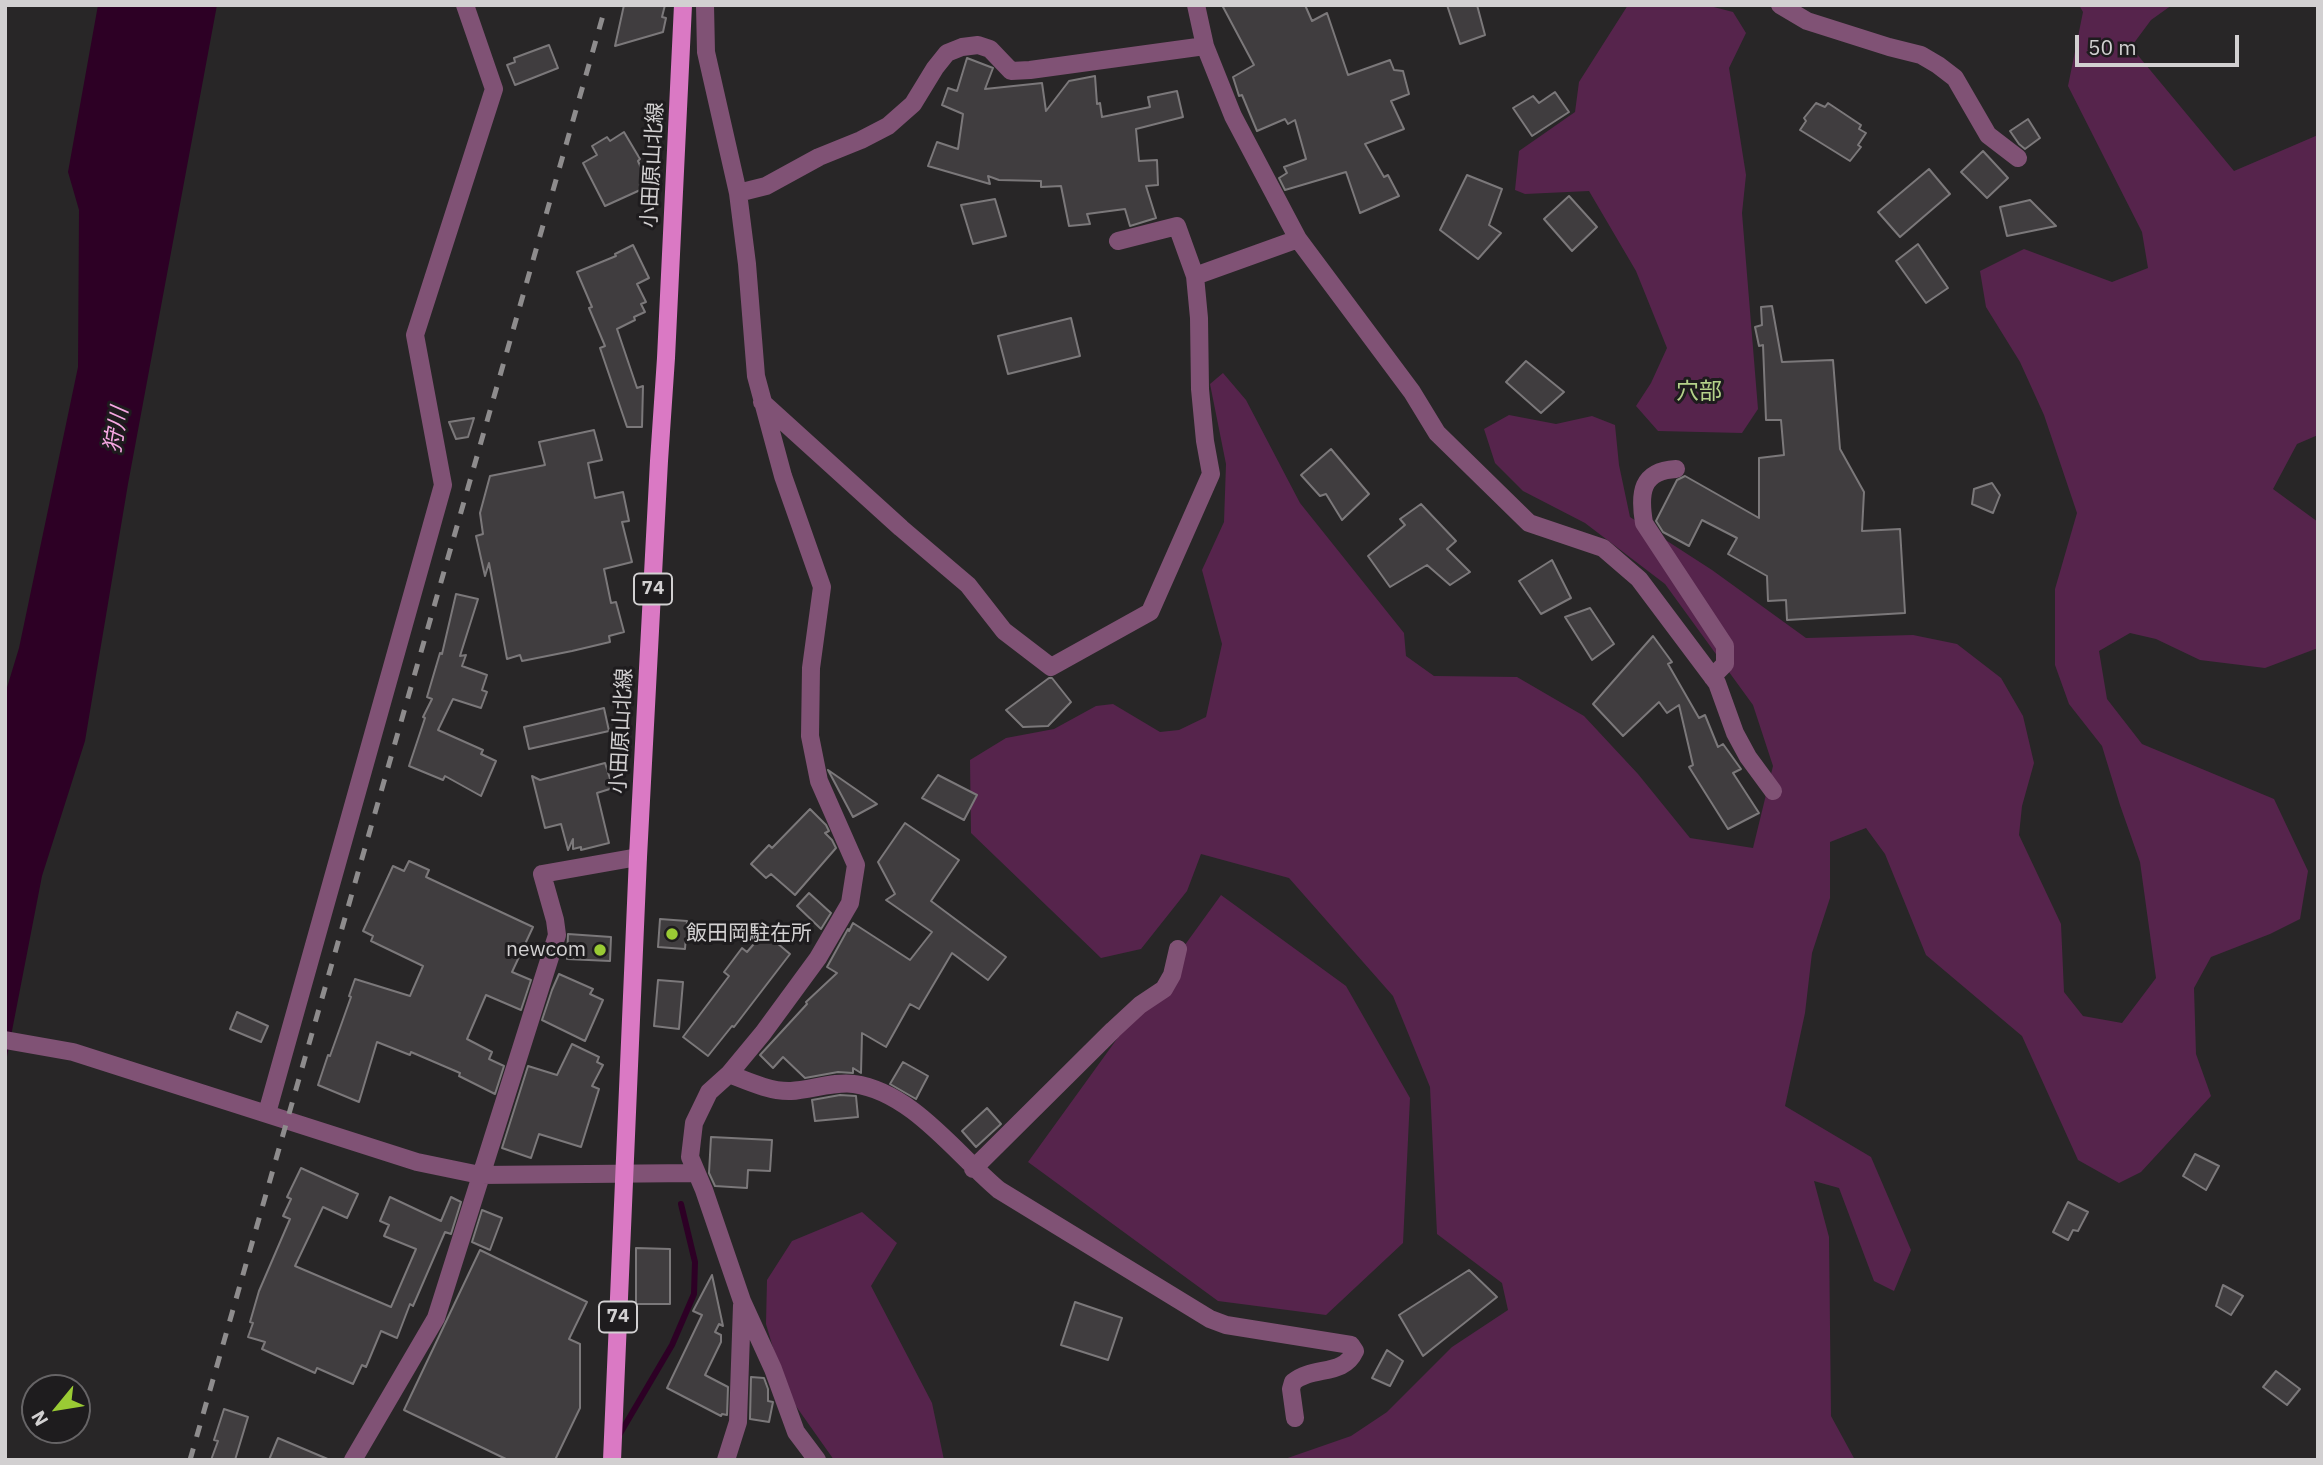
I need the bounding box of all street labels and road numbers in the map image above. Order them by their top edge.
street label: 小田原山北線 [637,101,669,229]
road number: 74 [634,574,672,604]
street label: 小田原山北線 [606,667,638,795]
road number: 74 [599,1302,637,1332]

